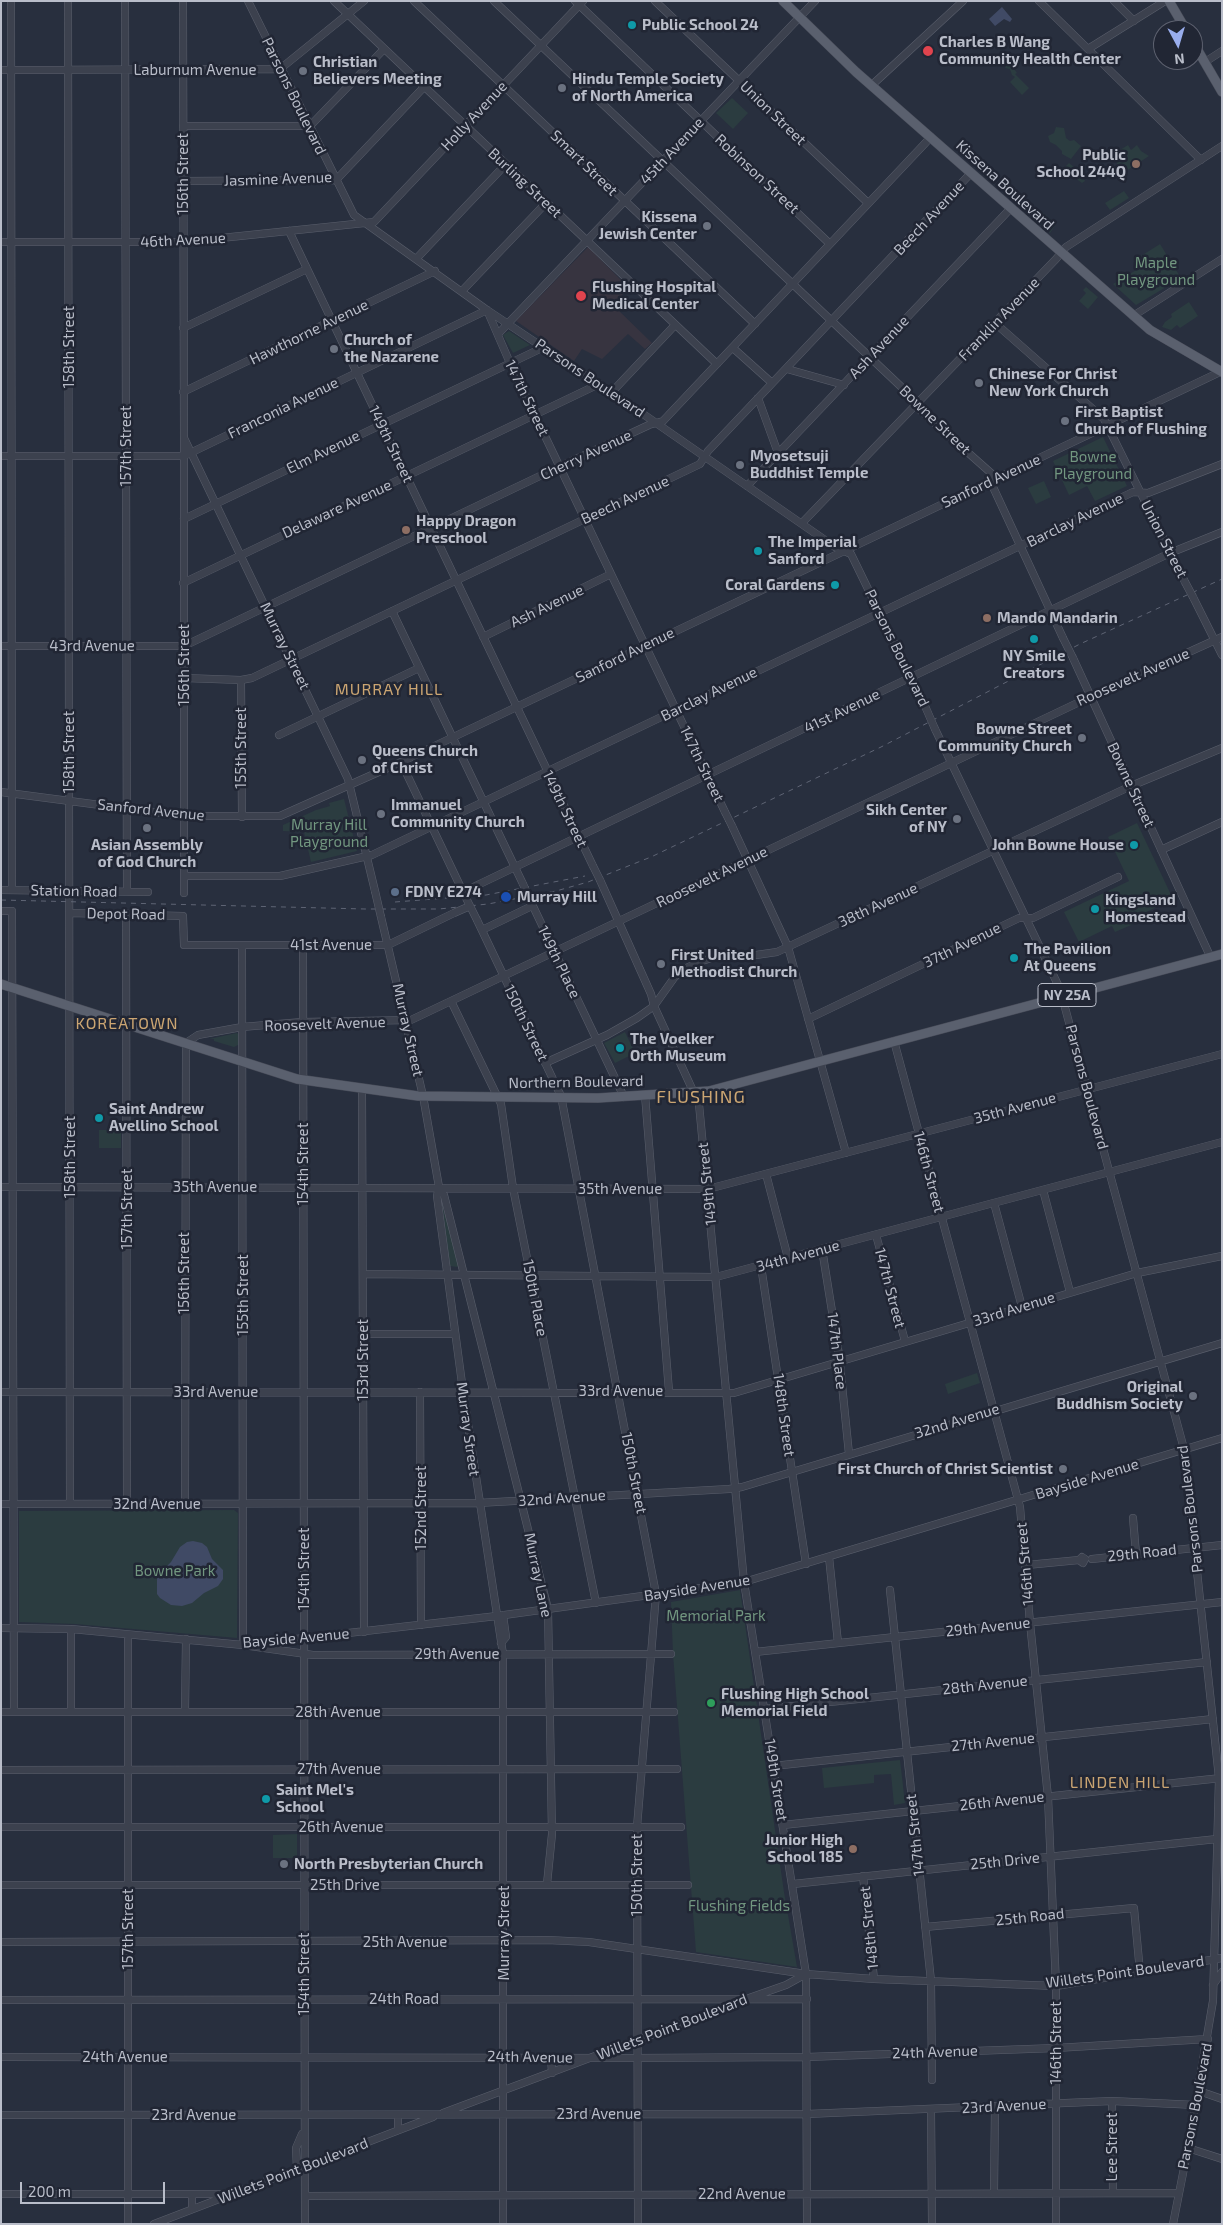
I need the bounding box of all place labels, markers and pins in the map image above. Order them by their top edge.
place label: Public School 24 [642,16,759,34]
marker: Public School 24 [626,19,638,31]
place label: Charles B Wang Community Health Center [939,33,1121,68]
marker: Charles B Wang Community Health Center [921,44,935,58]
place label: Christian Believers Meeting [313,53,442,88]
marker: Christian Believers Meeting [297,65,309,77]
place label: Hindu Temple Society of North America [572,70,724,105]
marker: Hindu Temple Society of North America [556,82,568,94]
place label: Public School 244Q [1037,146,1126,181]
marker: Public School 244Q [1130,158,1142,170]
place label: Kissena Jewish Center [599,208,697,243]
marker: Kissena Jewish Center [701,220,713,232]
place label: Flushing Hospital Medical Center [592,278,716,313]
marker: Flushing Hospital Medical Center [574,289,588,303]
place label: Church of the Nazarene [344,331,439,366]
marker: Church of the Nazarene [328,343,340,355]
place label: Chinese For Christ New York Church [989,365,1117,400]
marker: Chinese For Christ New York Church [973,377,985,389]
place label: First Baptist Church of Flushing [1075,403,1207,438]
marker: First Baptist Church of Flushing [1059,415,1071,427]
place label: Myosetsuji Buddhist Temple [750,447,868,482]
marker: Myosetsuji Buddhist Temple [734,459,746,471]
place label: Happy Dragon Preschool [416,512,516,547]
marker: Happy Dragon Preschool [400,524,412,536]
place label: The Imperial Sanford [768,533,857,568]
marker: The Imperial Sanford [752,545,764,557]
place label: Coral Gardens [725,576,825,594]
marker: Coral Gardens [829,579,841,591]
place label: Mando Mandarin [997,609,1118,627]
marker: Mando Mandarin [981,612,993,624]
marker: NY Smile Creators [1028,633,1040,645]
place label: NY Smile Creators [1003,647,1065,682]
place label: Bowne Street Community Church [938,720,1072,755]
marker: Bowne Street Community Church [1076,732,1088,744]
place label: Queens Church of Christ [372,742,478,777]
marker: Queens Church of Christ [356,754,368,766]
place label: Immanuel Community Church [391,796,525,831]
place label: Sikh Center of NY [866,801,947,836]
marker: Immanuel Community Church [375,808,387,820]
marker: Sikh Center of NY [951,813,963,825]
marker: Asian Assembly of God Church [141,822,153,834]
place label: Asian Assembly of God Church [91,836,203,871]
place label: John Bowne House [992,836,1124,854]
marker: John Bowne House [1128,839,1140,851]
place label: FDNY E274 [405,883,482,901]
marker: FDNY E274 [389,886,401,898]
place label: Murray Hill [517,888,597,906]
marker: Murray Hill [499,890,513,904]
place label: Kingsland Homestead [1105,891,1186,926]
marker: Kingsland Homestead [1089,903,1101,915]
place label: The Pavilion At Queens [1024,940,1111,975]
place label: First United Methodist Church [671,946,797,981]
marker: The Pavilion At Queens [1008,952,1020,964]
marker: First United Methodist Church [655,958,667,970]
place label: The Voelker Orth Museum [630,1030,726,1065]
marker: The Voelker Orth Museum [614,1042,626,1054]
place label: Saint Andrew Avellino School [109,1100,218,1135]
marker: Saint Andrew Avellino School [93,1112,105,1124]
place label: Original Buddhism Society [1057,1378,1183,1413]
marker: Original Buddhism Society [1187,1390,1199,1402]
place label: First Church of Christ Scientist [838,1460,1053,1478]
marker: First Church of Christ Scientist [1057,1463,1069,1475]
place label: Flushing High School Memorial Field [721,1685,869,1720]
marker: Flushing High School Memorial Field [705,1697,717,1709]
place label: Saint Mel's School [276,1781,354,1816]
marker: Saint Mel's School [260,1793,272,1805]
place label: Junior High School 185 [765,1831,843,1866]
marker: Junior High School 185 [847,1843,859,1855]
place label: North Presbyterian Church [294,1855,483,1873]
marker: North Presbyterian Church [278,1858,290,1870]

